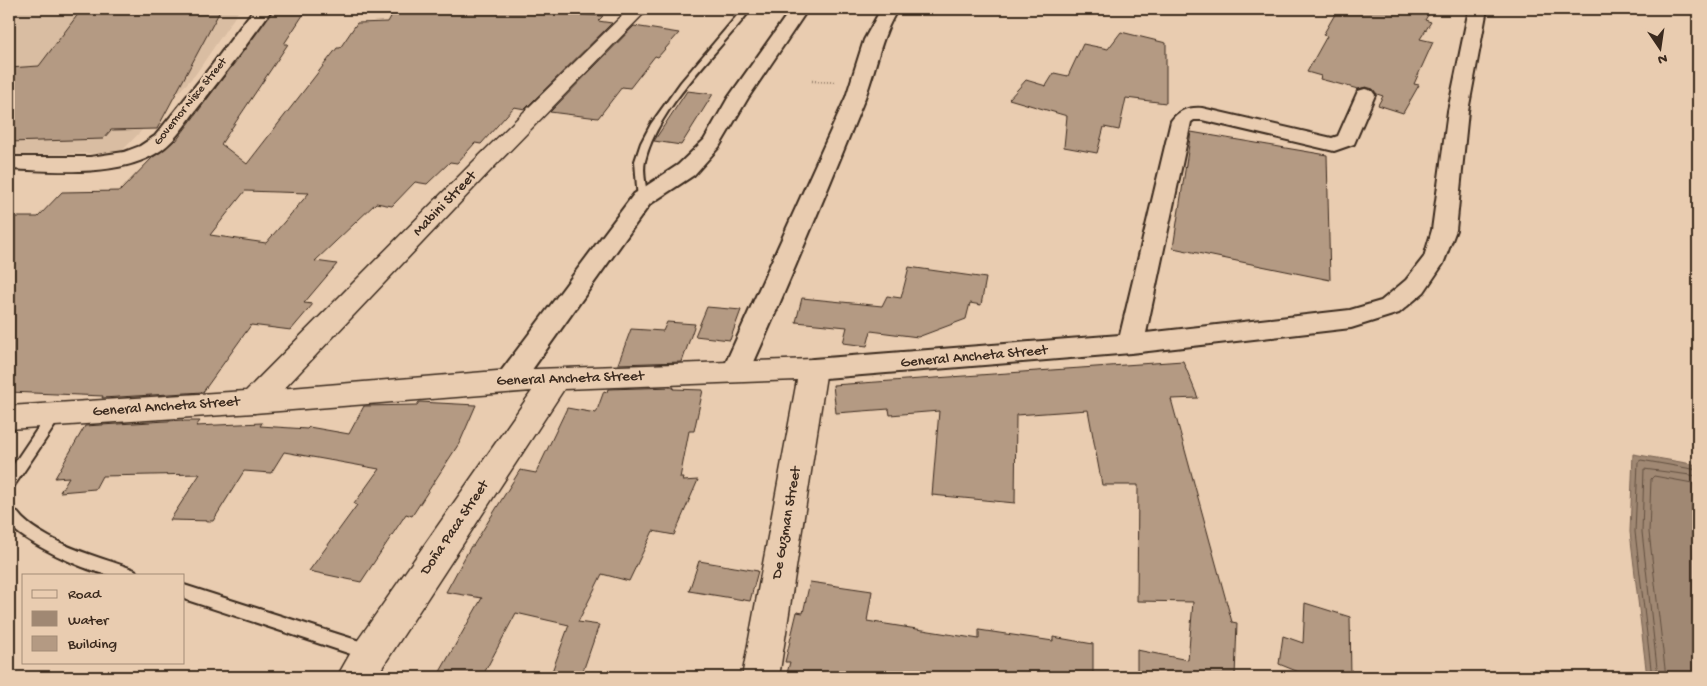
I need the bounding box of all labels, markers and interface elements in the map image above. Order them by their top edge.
north arrow [1634,22,1684,72]
text: N [1656,49,1669,68]
street label: Governor Nisce Street [151,55,231,149]
street label: Mabini Street [409,166,482,240]
street label: General Ancheta Street [900,341,1050,372]
street label: General Ancheta Street [496,367,646,391]
street label: General Ancheta Street [92,393,242,421]
street label: De Guzman Street [768,464,806,582]
street label: Doña Paca Street [416,476,494,580]
legend [22,574,185,664]
text: Road [68,586,102,604]
text: Water [68,612,110,630]
text: Building [67,636,117,654]

